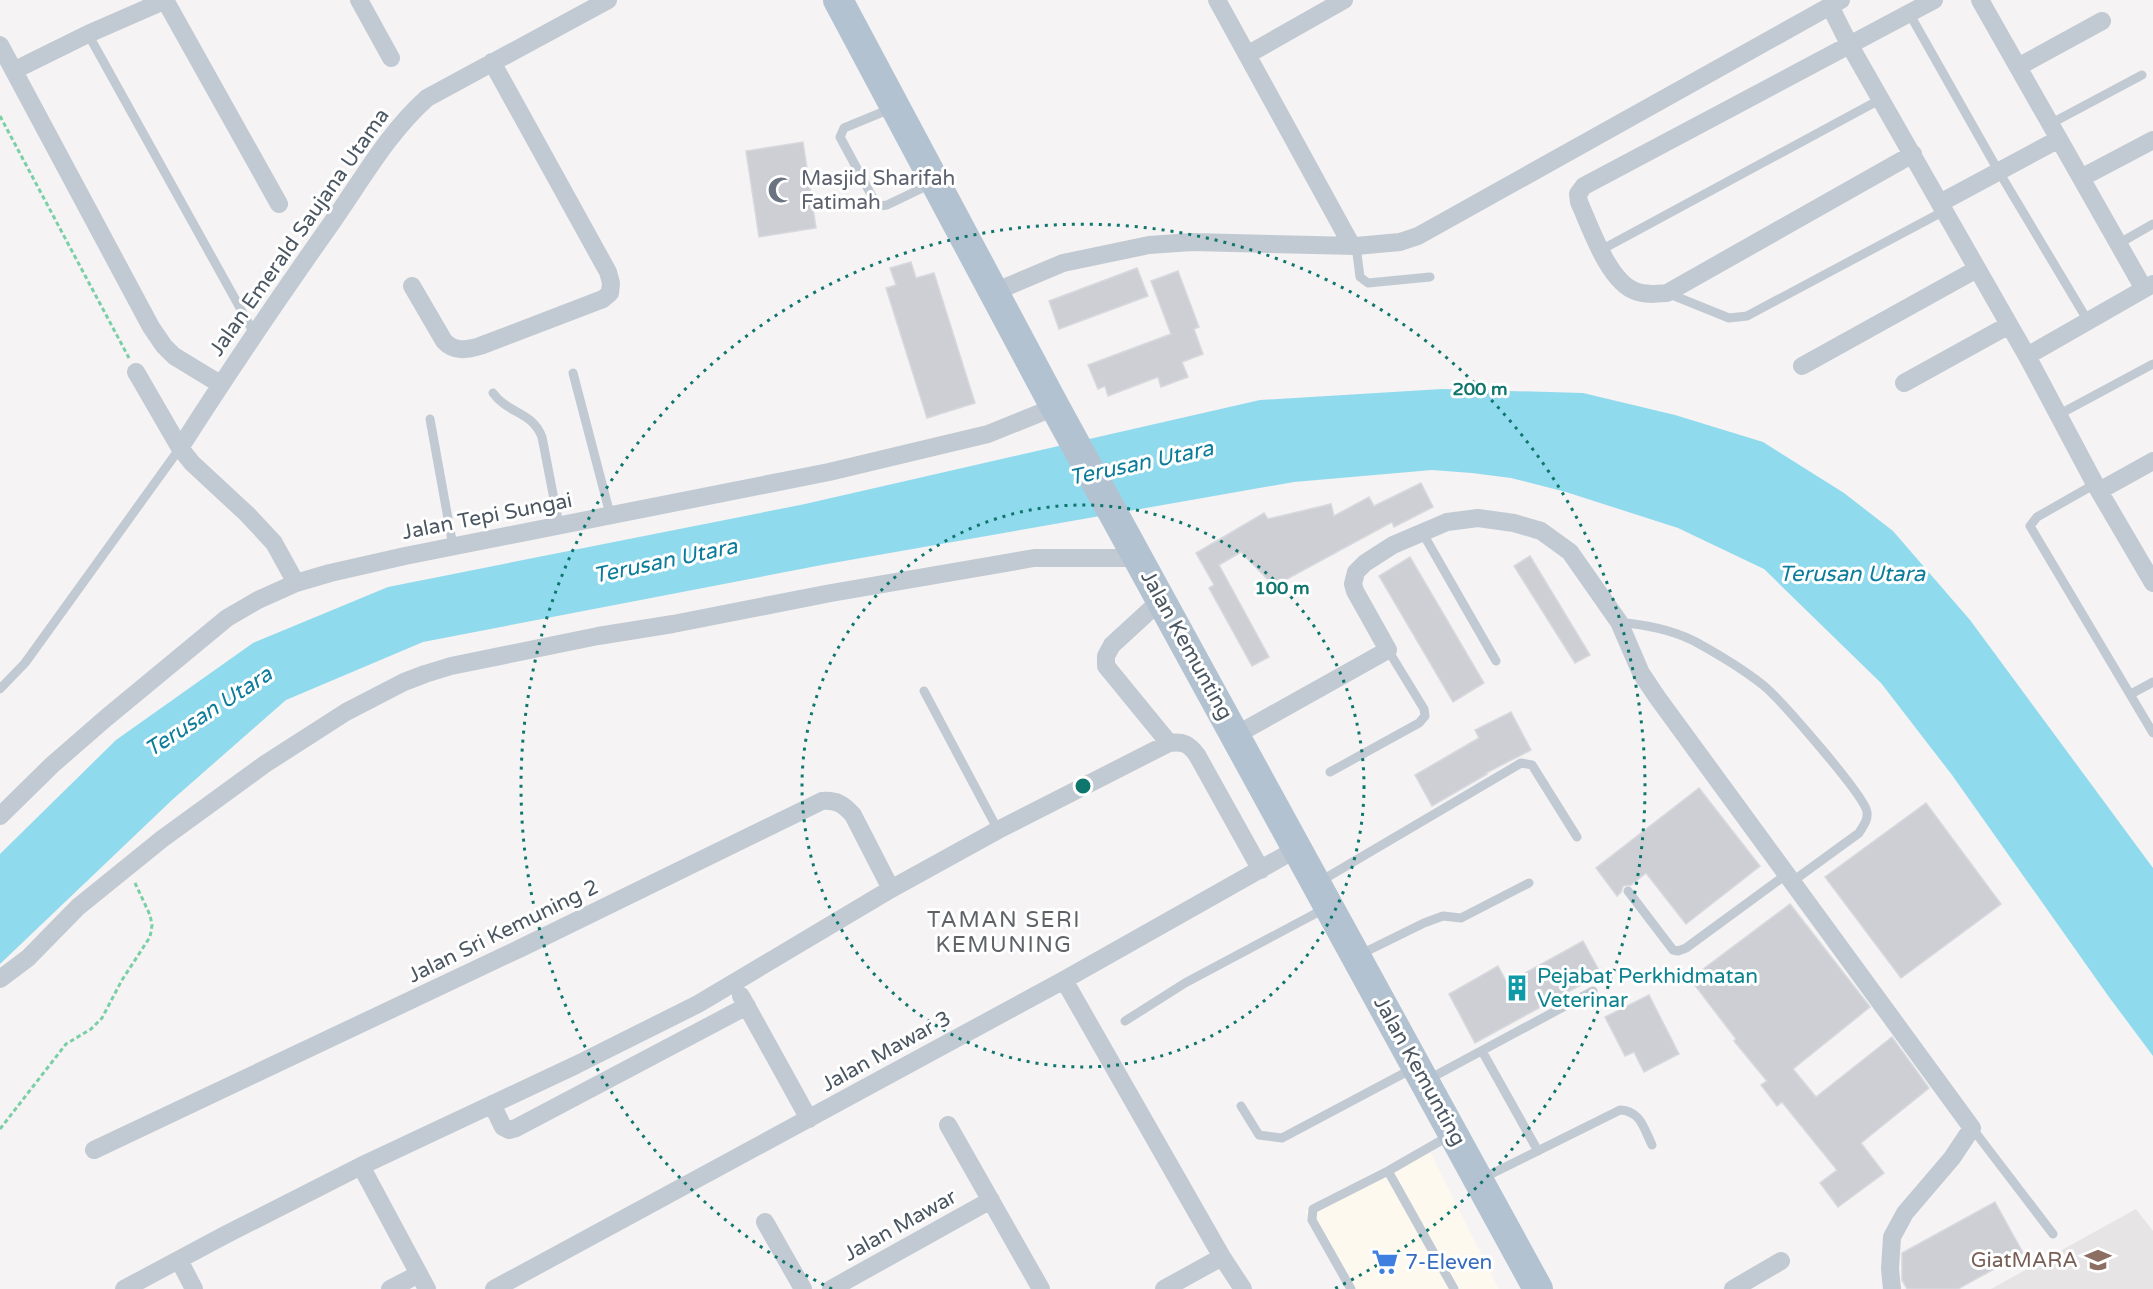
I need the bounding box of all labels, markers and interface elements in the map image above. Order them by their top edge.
street label: Jalan Emerald Saujana Utama [204,104,395,361]
place label: Masjid Sharifah Fatimah [801,166,955,215]
mosque icon: Masjid Sharifah Fatimah [766,175,796,205]
text: 200 m [1452,378,1508,400]
water label: Terusan Utara [1067,435,1216,491]
street label: Jalan Tepi Sungai [400,488,574,545]
water label: Terusan Utara [591,533,740,589]
water label: Terusan Utara [1779,561,1926,587]
street label: Jalan Kemunting [1135,566,1238,724]
text: 100 m [1254,577,1310,599]
water label: Terusan Utara [140,661,278,763]
centre of rings [1073,776,1093,796]
street label: Jalan Sri Kemuning 2 [404,874,603,988]
district label: TAMAN SERI KEMUNING [927,907,1081,958]
place label: Pejabat Perkhidmatan Veterinar [1537,964,1758,1013]
building icon: Pejabat Perkhidmatan Veterinar [1502,973,1532,1003]
street label: Jalan Kemunting [1368,992,1471,1150]
street label: Jalan Mawar 3 [817,1006,955,1097]
street label: Jalan Mawar [839,1184,961,1267]
school or university icon: GiatMARA [2083,1245,2113,1275]
supermarket icon: 7-Eleven [1370,1247,1400,1277]
place label: GiatMARA [1971,1248,2078,1273]
place label: 7-Eleven [1405,1250,1492,1275]

